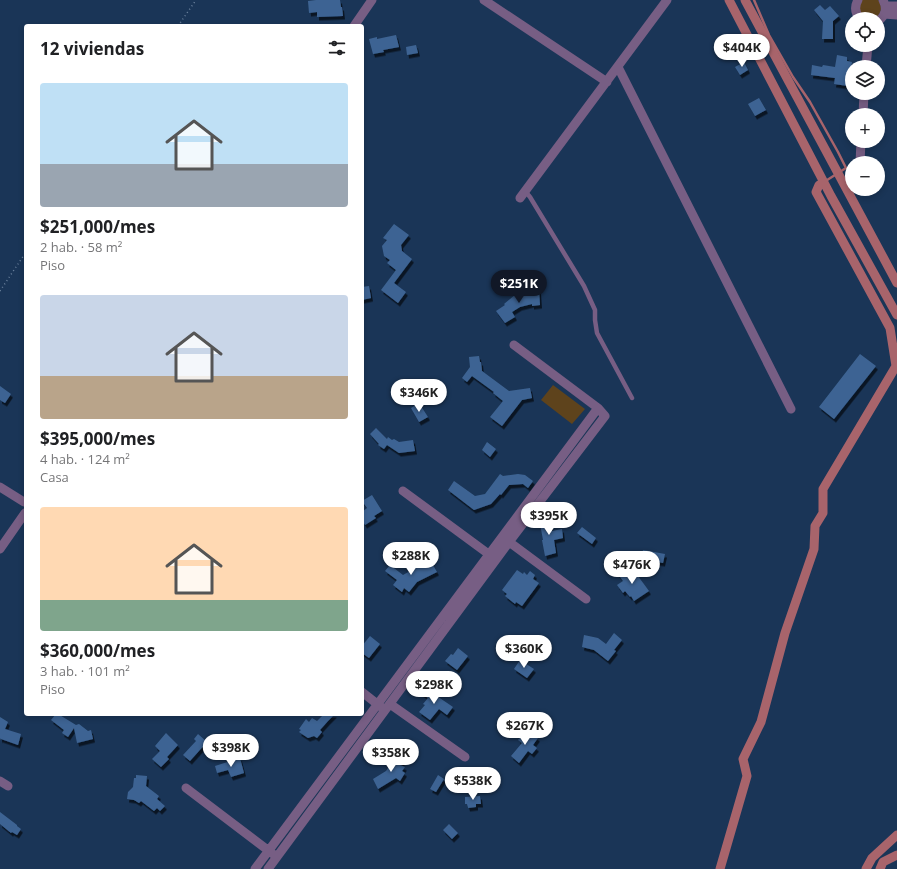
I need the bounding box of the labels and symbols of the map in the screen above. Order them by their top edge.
pin: $404K [714,34,770,68]
pin: $251K [491,270,547,304]
pin: $346K [391,379,447,413]
pin: $395K [521,502,577,536]
pin: $288K [383,542,439,576]
pin: $476K [604,551,660,585]
pin: $360K [496,635,552,669]
pin: $298K [406,671,462,705]
pin: $267K [497,712,553,746]
pin: $398K [203,734,259,768]
pin: $358K [363,739,419,773]
pin: $538K [445,767,501,801]

